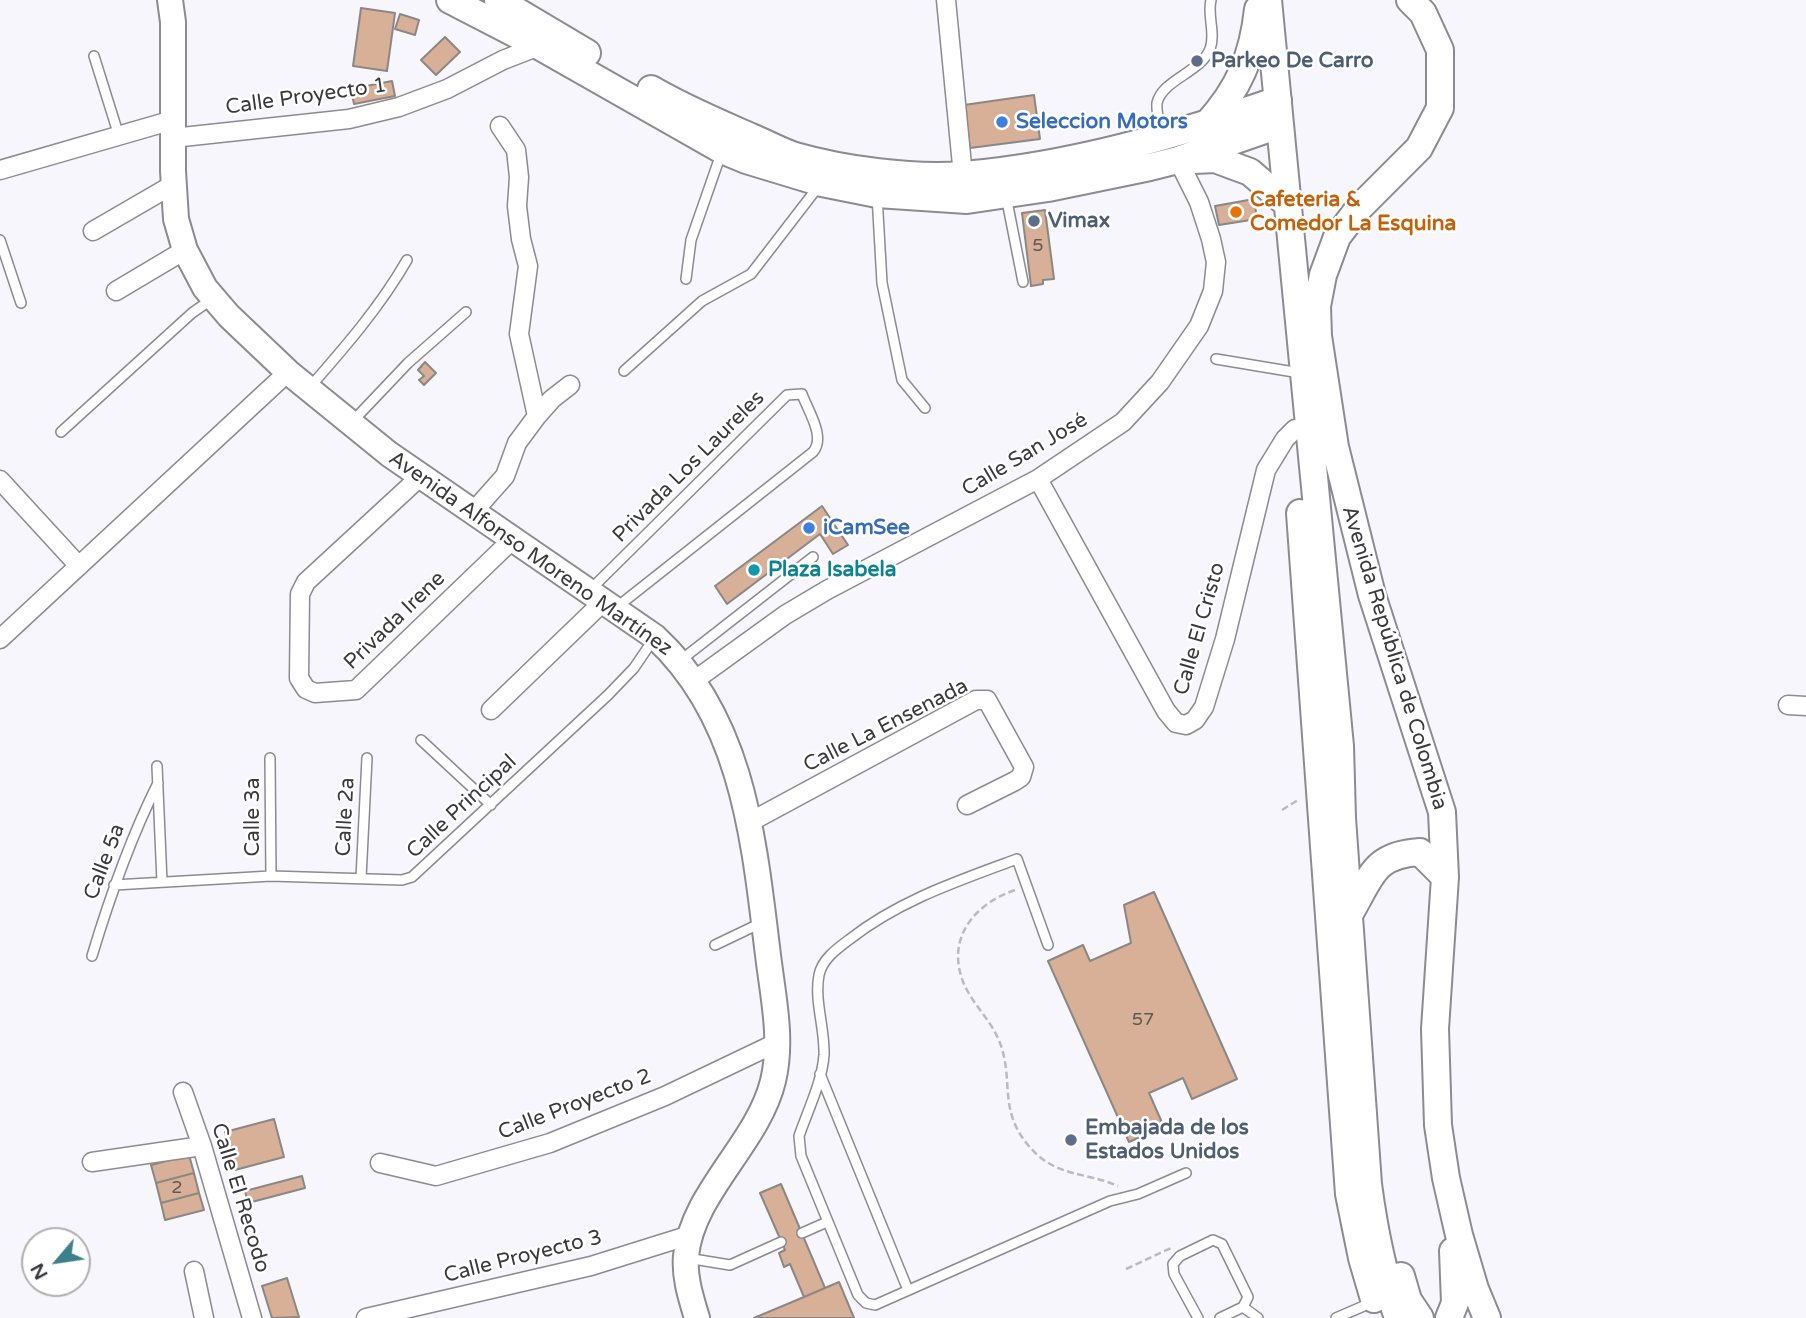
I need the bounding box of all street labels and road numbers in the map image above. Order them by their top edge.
street label: Calle Proyecto 1 [224,73,388,121]
street label: Privada Los Laureles [608,386,770,548]
street label: Calle San José [958,408,1092,502]
street label: Avenida Alfonso Moreno Martínez [383,446,677,662]
street label: Avenida República de Colombia [1336,503,1452,813]
street label: Calle El Cristo [1169,560,1231,698]
street label: Privada Irene [339,567,451,675]
street label: Calle La Ensenada [800,674,972,778]
street label: Calle Principal [402,750,522,864]
street label: Calle 3a [240,777,266,857]
street label: Calle 2a [331,777,361,857]
street label: Calle 5a [79,821,131,903]
street label: Calle Proyecto 2 [495,1064,655,1146]
street label: Calle El Recodo [205,1120,275,1276]
street label: Calle Proyecto 3 [441,1225,605,1289]

